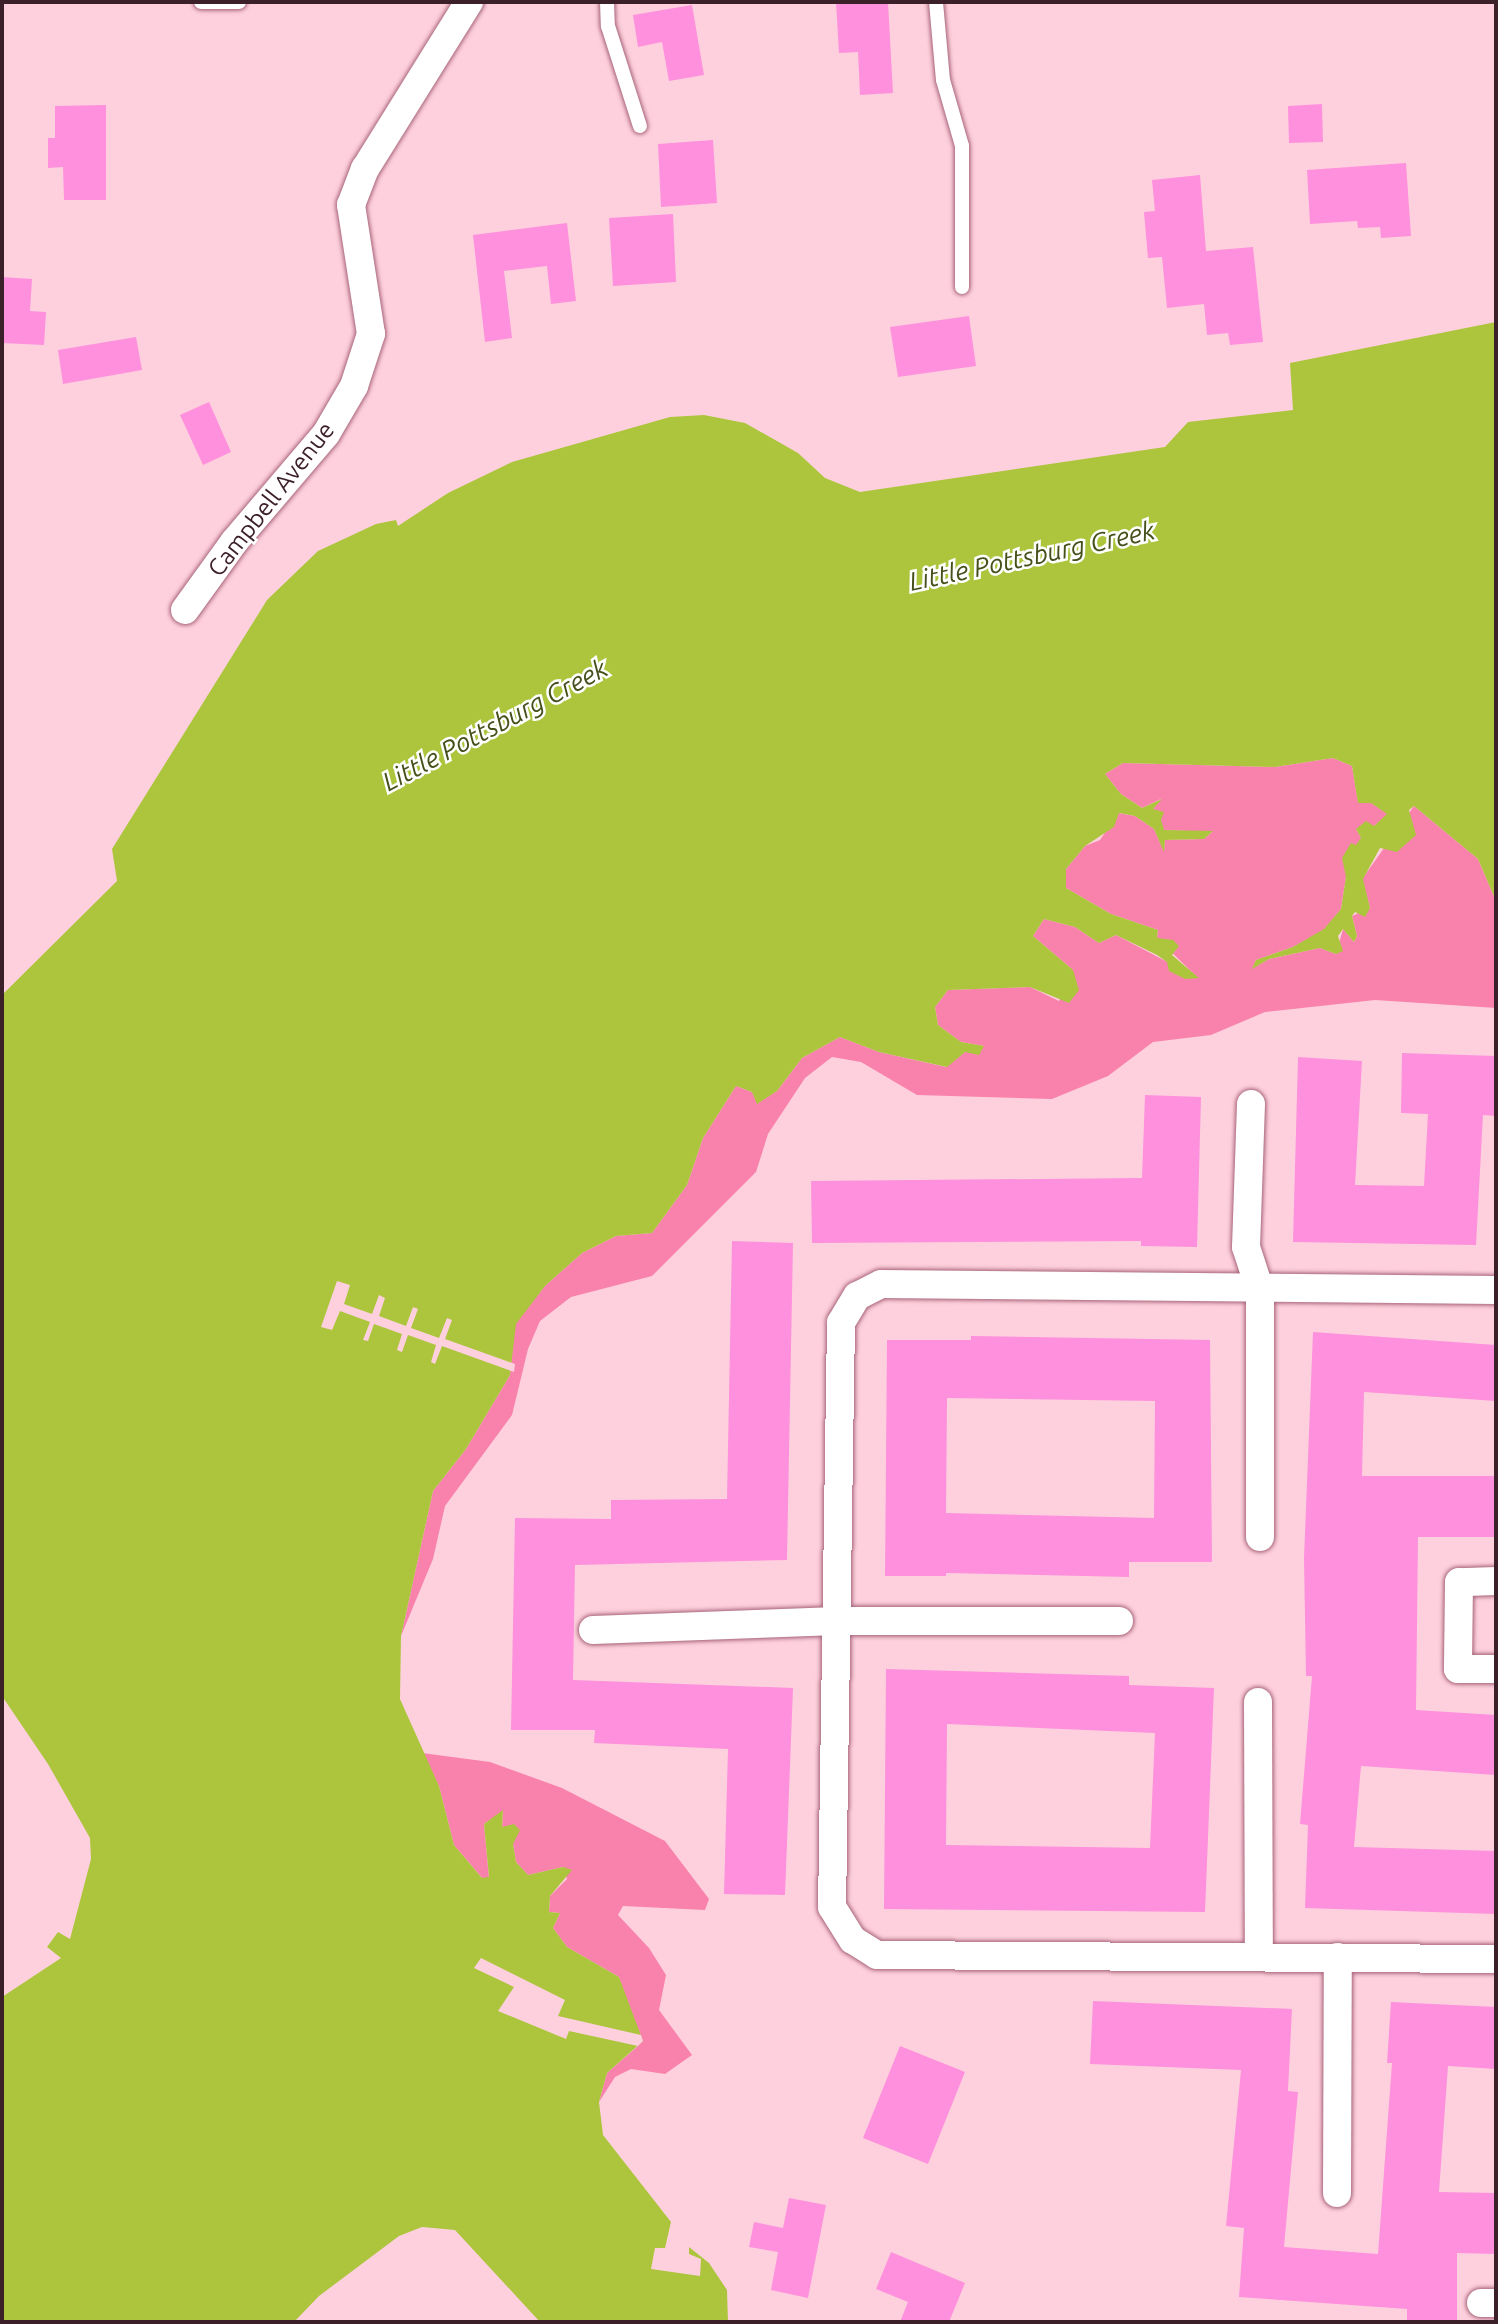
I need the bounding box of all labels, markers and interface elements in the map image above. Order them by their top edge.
street label: Campbell Avenue [202,416,340,582]
water label: Little Pottsburg Creek [906,515,1158,597]
water label: Little Pottsburg Creek [377,652,613,798]

